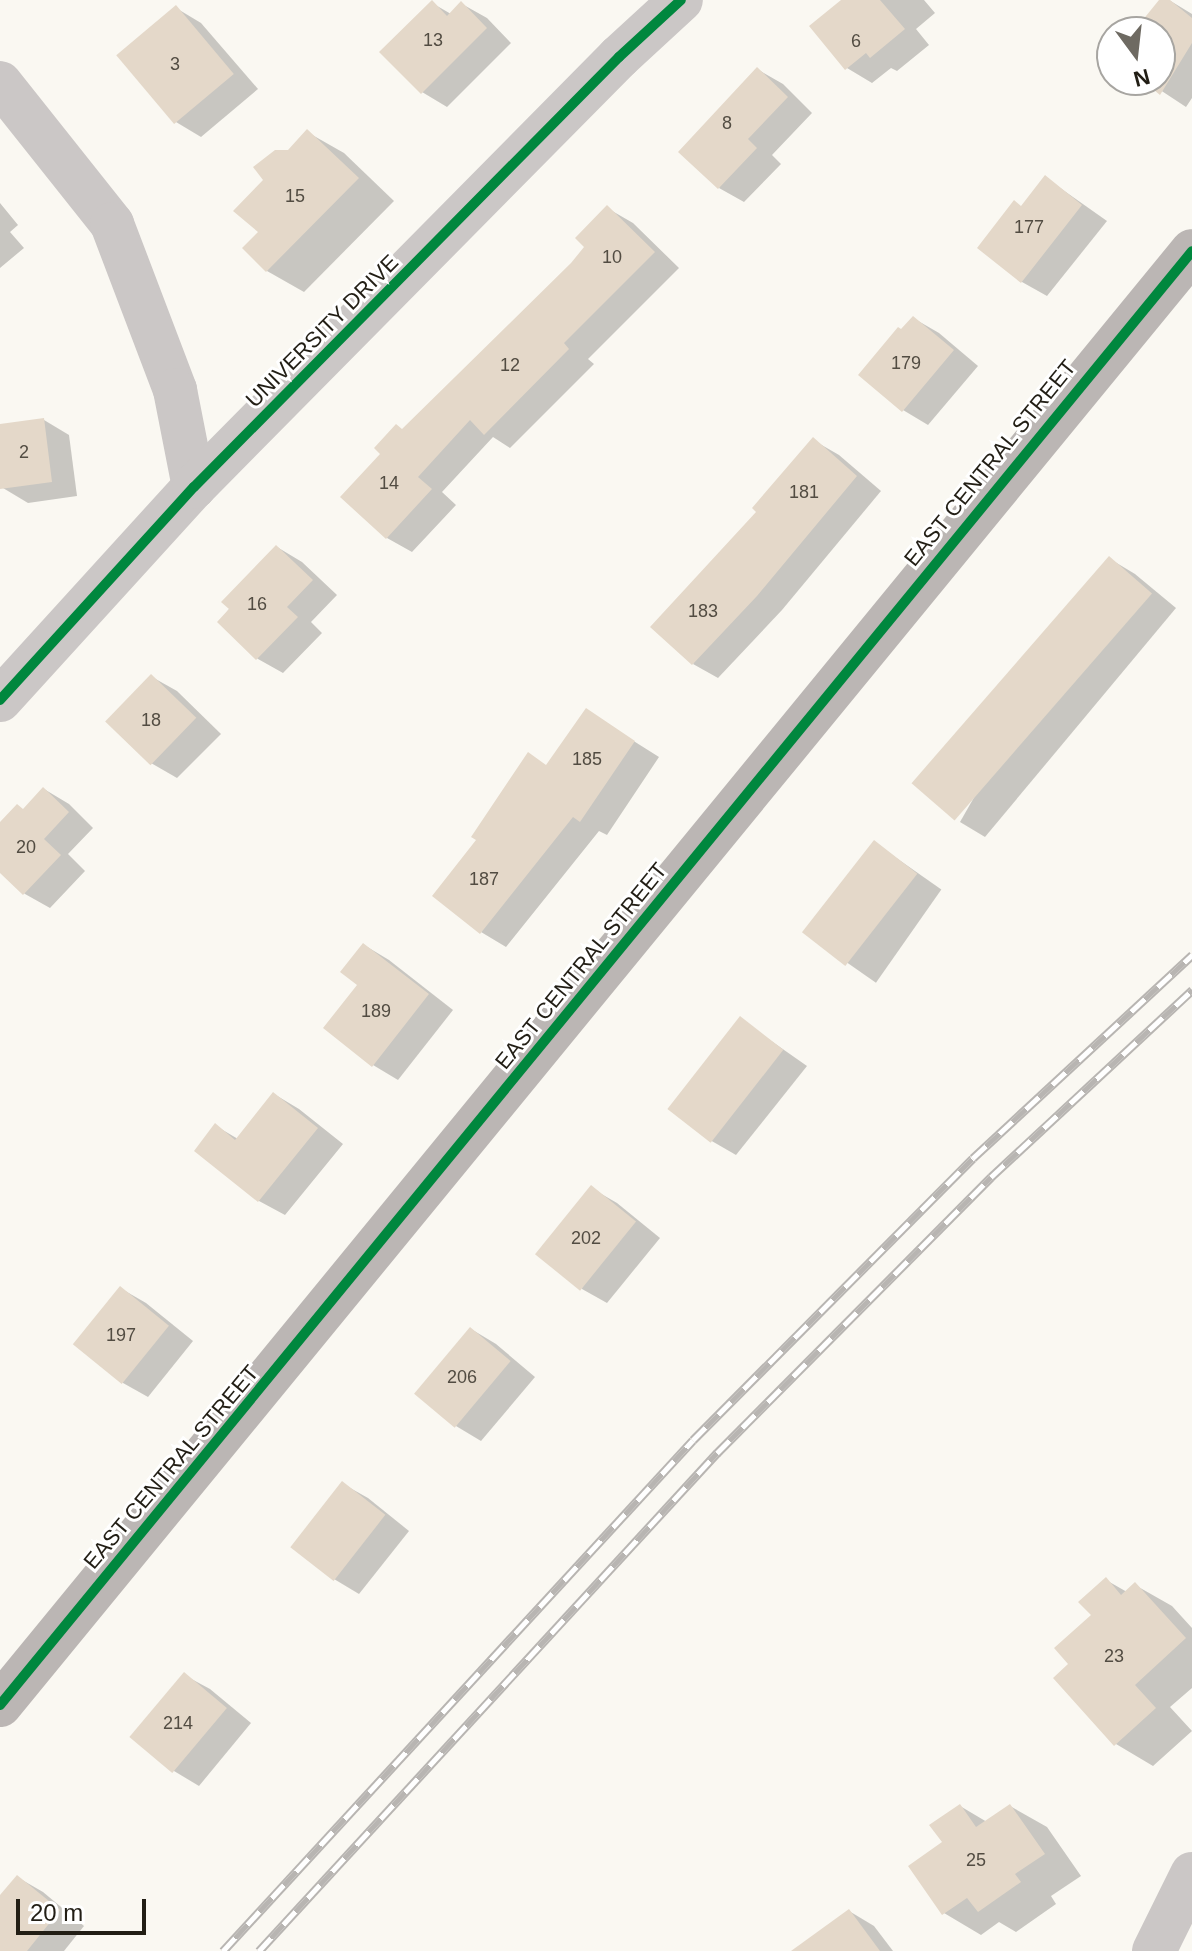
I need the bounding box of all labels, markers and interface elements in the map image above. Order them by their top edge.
north arrow [1096,16,1176,96]
house number: 13 [423,29,443,51]
house number: 6 [851,30,861,52]
house number: 3 [170,53,180,75]
text: N [1131,64,1153,92]
house number: 8 [722,112,732,134]
house number: 15 [285,185,305,207]
house number: 177 [1014,216,1044,238]
house number: 10 [602,246,622,268]
street label: UNIVERSITY DRIVE [240,249,404,413]
house number: 179 [891,352,921,374]
house number: 12 [500,354,520,376]
street label: EAST CENTRAL STREET [898,354,1082,572]
house number: 2 [19,441,29,463]
house number: 14 [379,472,399,494]
house number: 181 [789,481,819,503]
house number: 16 [247,593,267,615]
house number: 183 [688,600,718,622]
house number: 18 [141,709,161,731]
house number: 185 [572,748,602,770]
house number: 20 [16,836,36,858]
street label: EAST CENTRAL STREET [489,857,673,1075]
house number: 187 [469,868,499,890]
house number: 189 [361,1000,391,1022]
house number: 202 [571,1227,601,1249]
house number: 197 [106,1324,136,1346]
street label: EAST CENTRAL STREET [78,1359,264,1575]
house number: 206 [447,1366,477,1388]
house number: 23 [1104,1645,1124,1667]
house number: 214 [163,1712,193,1734]
house number: 25 [966,1849,986,1871]
scale bar [20,1883,150,1933]
text: 20 m [30,1899,83,1926]

